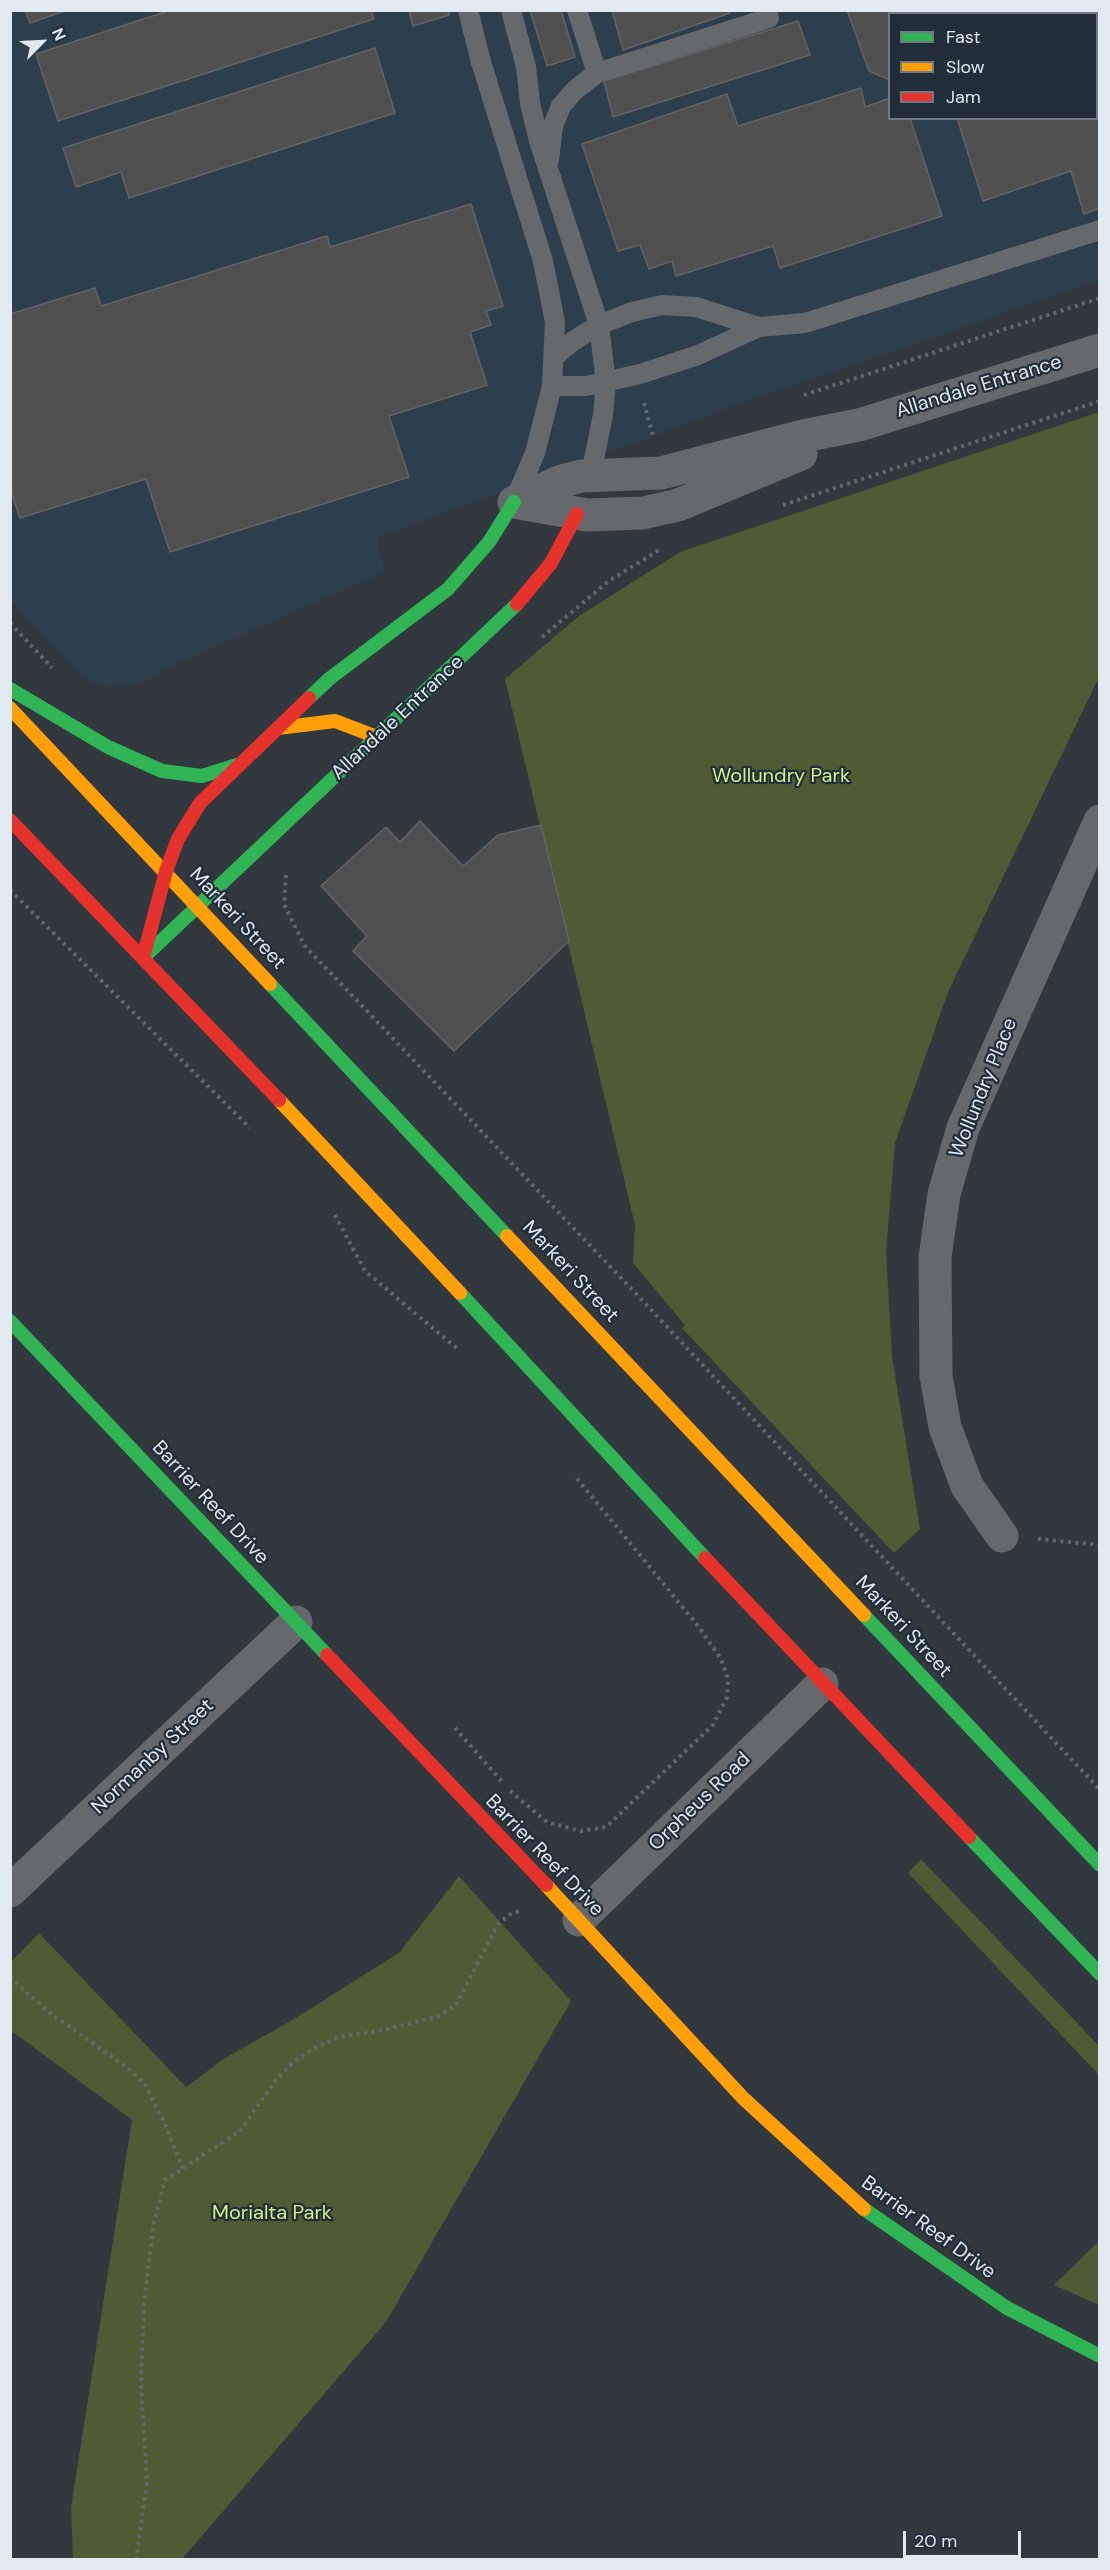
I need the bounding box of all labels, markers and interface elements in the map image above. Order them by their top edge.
north arrow [12,12,72,72]
legend [888,12,1098,120]
text: N [47,25,71,44]
text: Fast [946,25,981,49]
text: Slow [946,55,985,79]
text: Jam [946,85,981,109]
street label: Allandale Entrance [893,350,1065,424]
street label: Allandale Entrance [327,650,469,786]
park label: Wollundry Park [712,765,850,789]
street label: Markeri Street [184,863,290,975]
street label: Wollundry Place [945,1015,1023,1161]
street label: Markeri Street [517,1216,623,1328]
street label: Barrier Reef Drive [147,1436,273,1570]
street label: Markeri Street [850,1571,956,1683]
street label: Normanby Street [87,1694,219,1820]
street label: Orpheus Road [644,1748,756,1856]
street label: Barrier Reef Drive [480,1790,608,1922]
street label: Barrier Reef Drive [856,2171,1000,2285]
park label: Morialta Park [212,2202,332,2226]
scale bar [906,2519,1024,2557]
text: 20 m [914,2529,957,2553]

